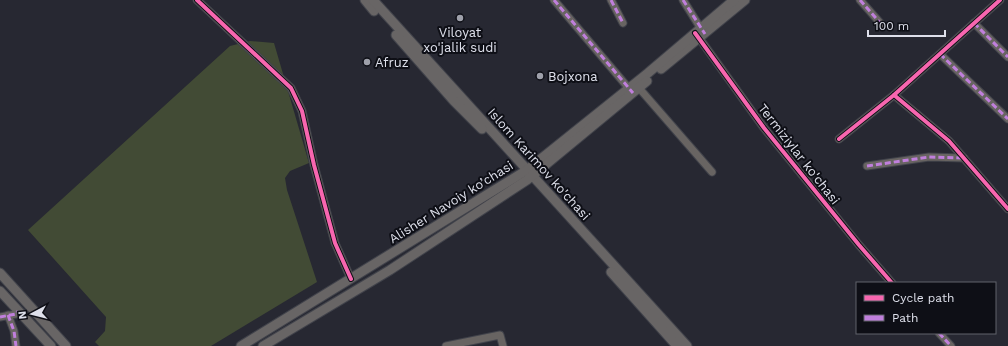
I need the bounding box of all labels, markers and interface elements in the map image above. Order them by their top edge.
scale bar [868,12,945,38]
marker: Viloyat xo'jalik sudi [455,13,465,23]
text: 100 m [874,19,909,33]
place label: Viloyat xo'jalik sudi [423,25,497,55]
place label: Afruz [375,55,409,70]
marker: Afruz [362,57,372,67]
place label: Bojxona [548,69,598,84]
marker: Bojxona [535,71,545,81]
street label: Termiziylar ko'chasi [755,101,843,207]
street label: Islom Karimov ko'chasi [485,105,593,223]
street label: Alisher Navoiy ko’chasi [386,158,516,246]
legend [856,282,996,334]
text: Cycle path [892,291,954,305]
north arrow [12,294,52,334]
text: N [16,310,30,320]
text: Path [892,311,918,325]

